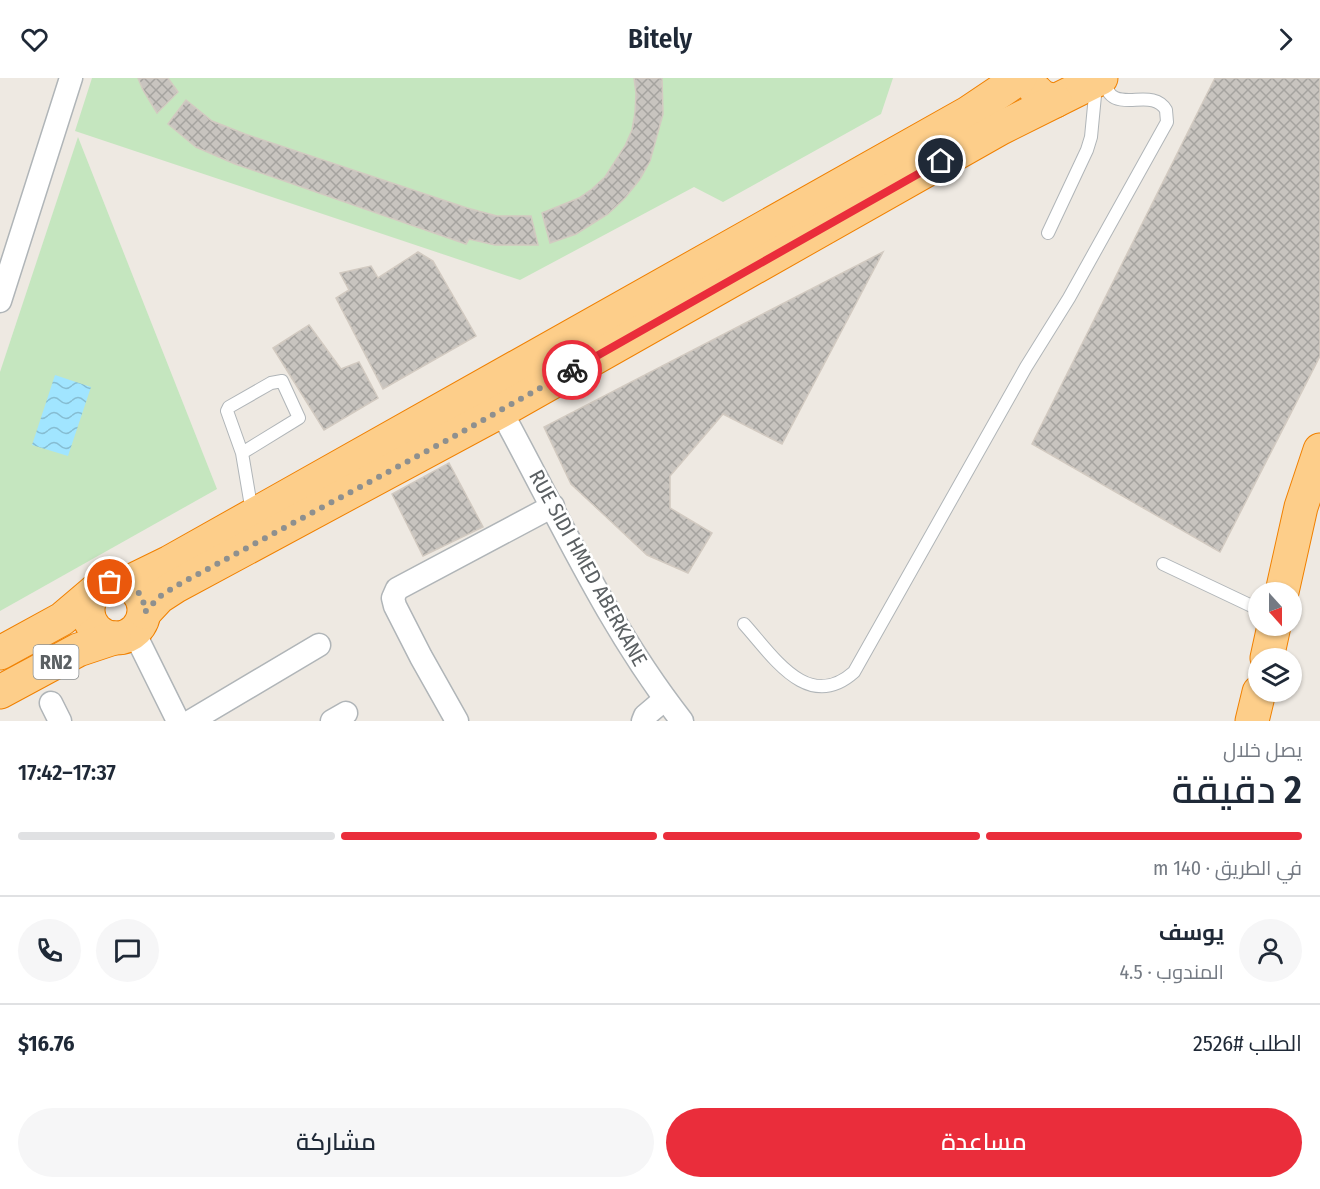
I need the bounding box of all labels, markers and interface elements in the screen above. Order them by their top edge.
icon: heart [18,23,51,56]
text: Bitely [628,23,692,55]
icon: forward [1269,23,1302,56]
pin [915,135,966,186]
icon: home [924,144,957,177]
courier [542,340,602,400]
icon: bike [556,354,589,387]
street label: RUE SIDI HMED ABERKANE [523,465,653,671]
pin [84,556,135,607]
icon: bag [93,565,126,598]
north arrow [1248,582,1302,636]
map controls [1248,582,1302,702]
road number: RN2 [34,645,78,679]
button: layers [1248,648,1302,702]
text: يصل خلال [1223,738,1302,762]
text: 17:37–17:42 [18,759,116,786]
text: 2 دقيقة [1172,767,1302,813]
text: في الطريق · 140 m [1153,856,1302,880]
button: phone [18,919,81,982]
button: chat [96,919,159,982]
text: يوسف [1159,919,1224,946]
button: person [1239,919,1302,982]
text: المندوب · 4.5 [1119,960,1224,984]
text: $16.76 [18,1030,75,1057]
text: الطلب #2526 [1193,1030,1302,1057]
button: مشاركة [18,1108,654,1177]
button: مساعدة [666,1108,1302,1177]

